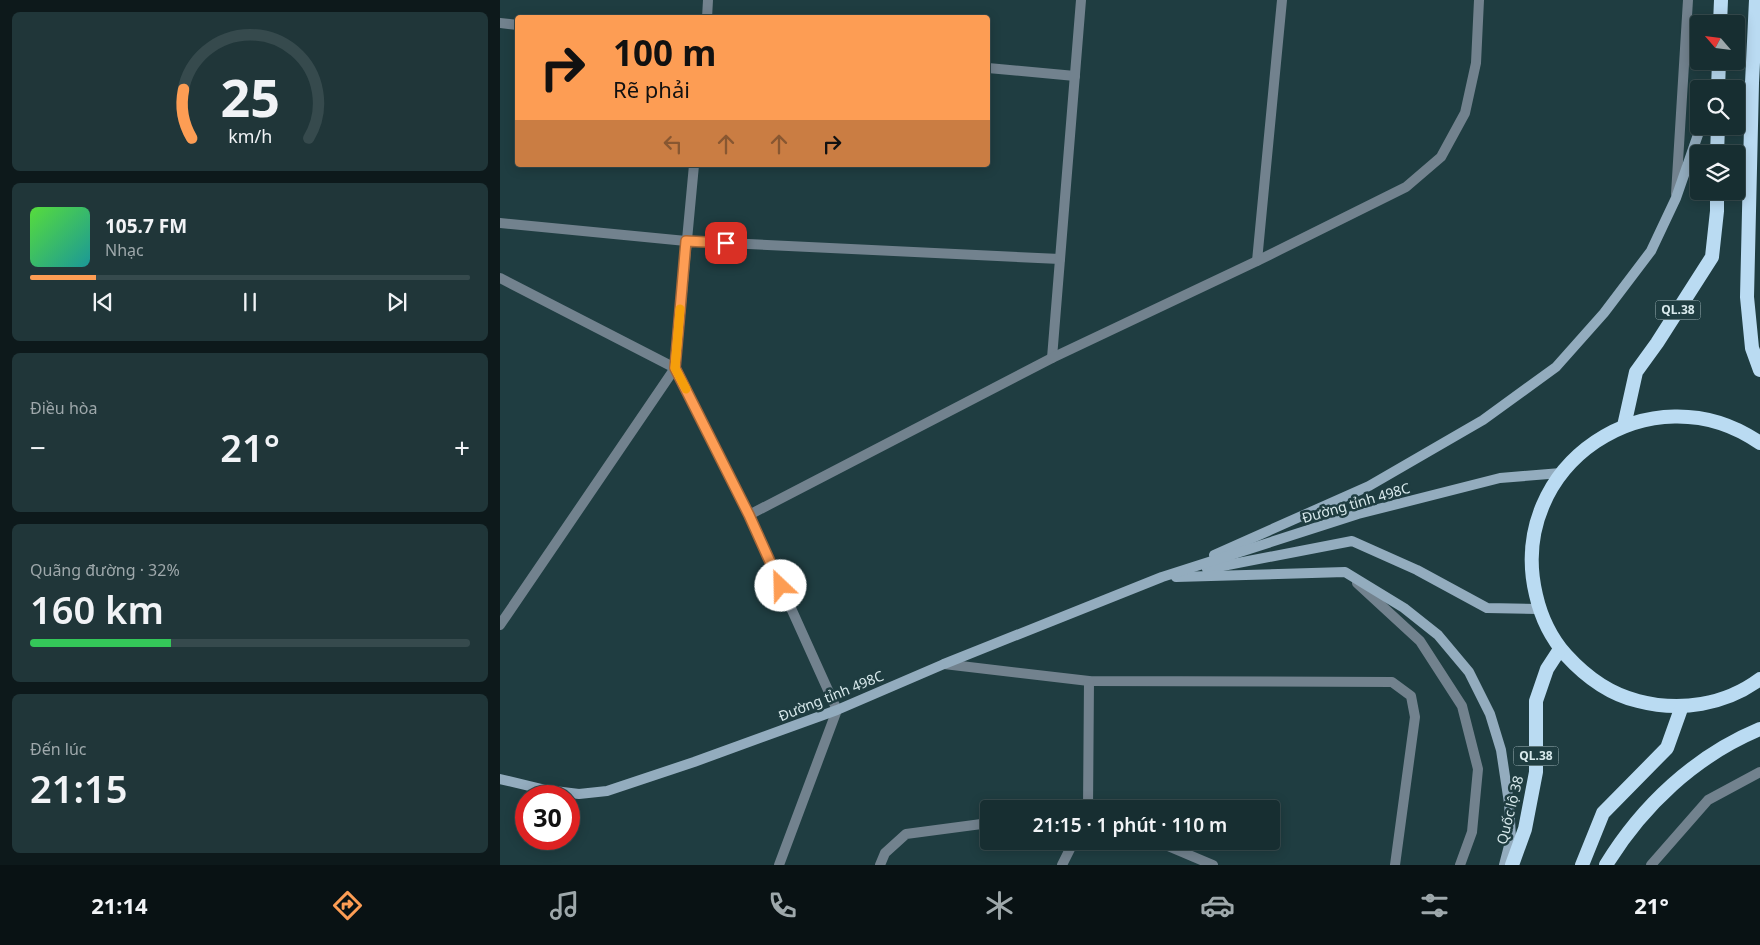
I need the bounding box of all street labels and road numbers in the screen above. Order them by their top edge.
road number: QL.38 [1656,300,1700,320]
street label: Đường tỉnh 498C [1300,478,1412,527]
street label: Đường tỉnh 498C [775,666,886,725]
road number: QL.38 [1514,746,1558,766]
street label: Quốc lộ 38 [1492,774,1527,846]

